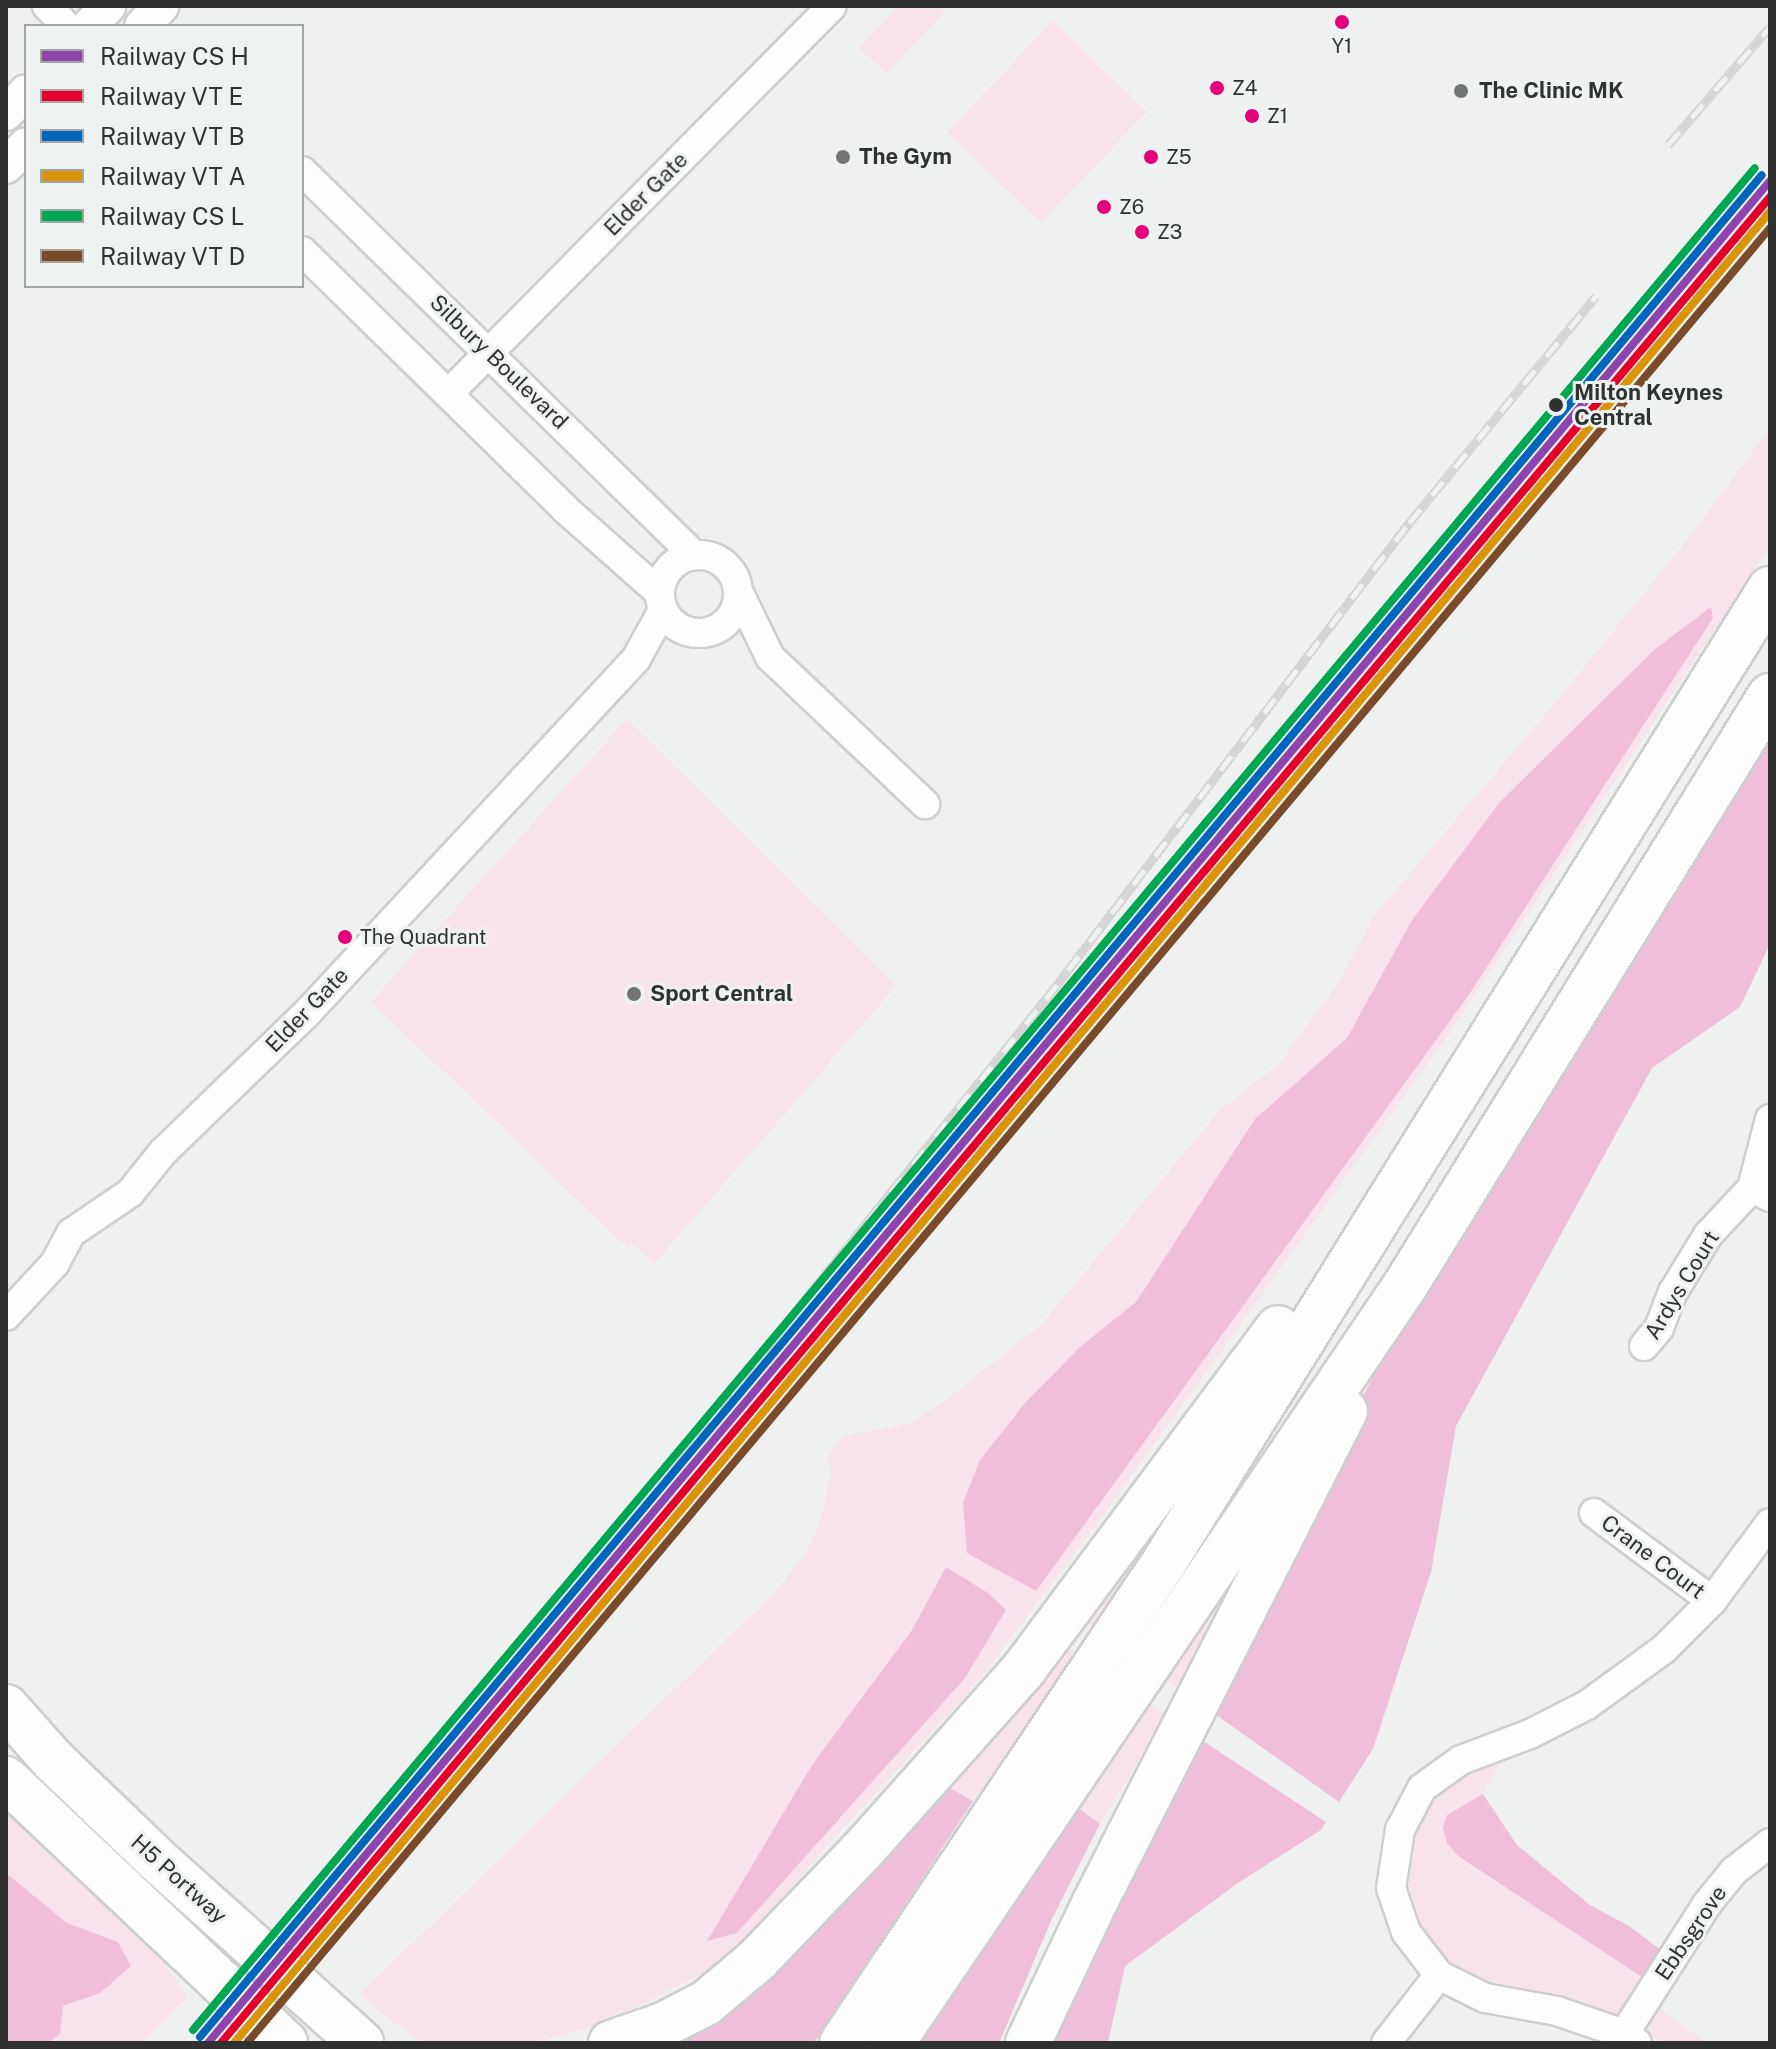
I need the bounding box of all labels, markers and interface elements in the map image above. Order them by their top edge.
marker: Y1 [1334,14,1350,30]
legend [24,24,304,288]
place label: Y1 [1332,34,1352,58]
text: Railway CS H [100,42,249,70]
place label: Z4 [1232,76,1257,100]
place label: The Clinic MK [1479,78,1624,104]
marker: Z4 [1209,80,1225,96]
marker: The Clinic MK [1450,80,1472,102]
text: Railway VT E [100,82,243,110]
place label: Z1 [1267,104,1288,128]
marker: Z1 [1244,108,1260,124]
text: Railway VT B [100,122,245,150]
place label: The Gym [859,144,952,170]
place label: Z5 [1166,145,1192,169]
street label: Elder Gate [599,147,693,241]
marker: The Gym [834,148,852,166]
marker: Z5 [1143,149,1159,165]
text: Railway VT A [100,162,246,190]
place label: Z6 [1119,195,1144,219]
marker: Z6 [1096,199,1112,215]
text: Railway CS L [100,202,244,230]
place label: Z3 [1157,220,1182,244]
marker: Z3 [1134,224,1150,240]
text: Railway VT D [100,242,245,270]
street label: Silbury Boulevard [424,289,574,435]
place label: Milton Keynes Central [1574,379,1723,430]
marker: Milton Keynes Central [1545,394,1567,416]
place label: The Quadrant [360,925,487,949]
marker: The Quadrant [337,929,353,945]
street label: Elder Gate [260,962,354,1058]
place label: Sport Central [650,981,793,1007]
marker: Sport Central [625,985,643,1003]
street label: Ardys Court [1639,1226,1725,1344]
street label: Crane Court [1596,1509,1710,1605]
street label: H5 Portway [126,1829,232,1929]
street label: Ebbsgrove [1650,1881,1732,1985]

